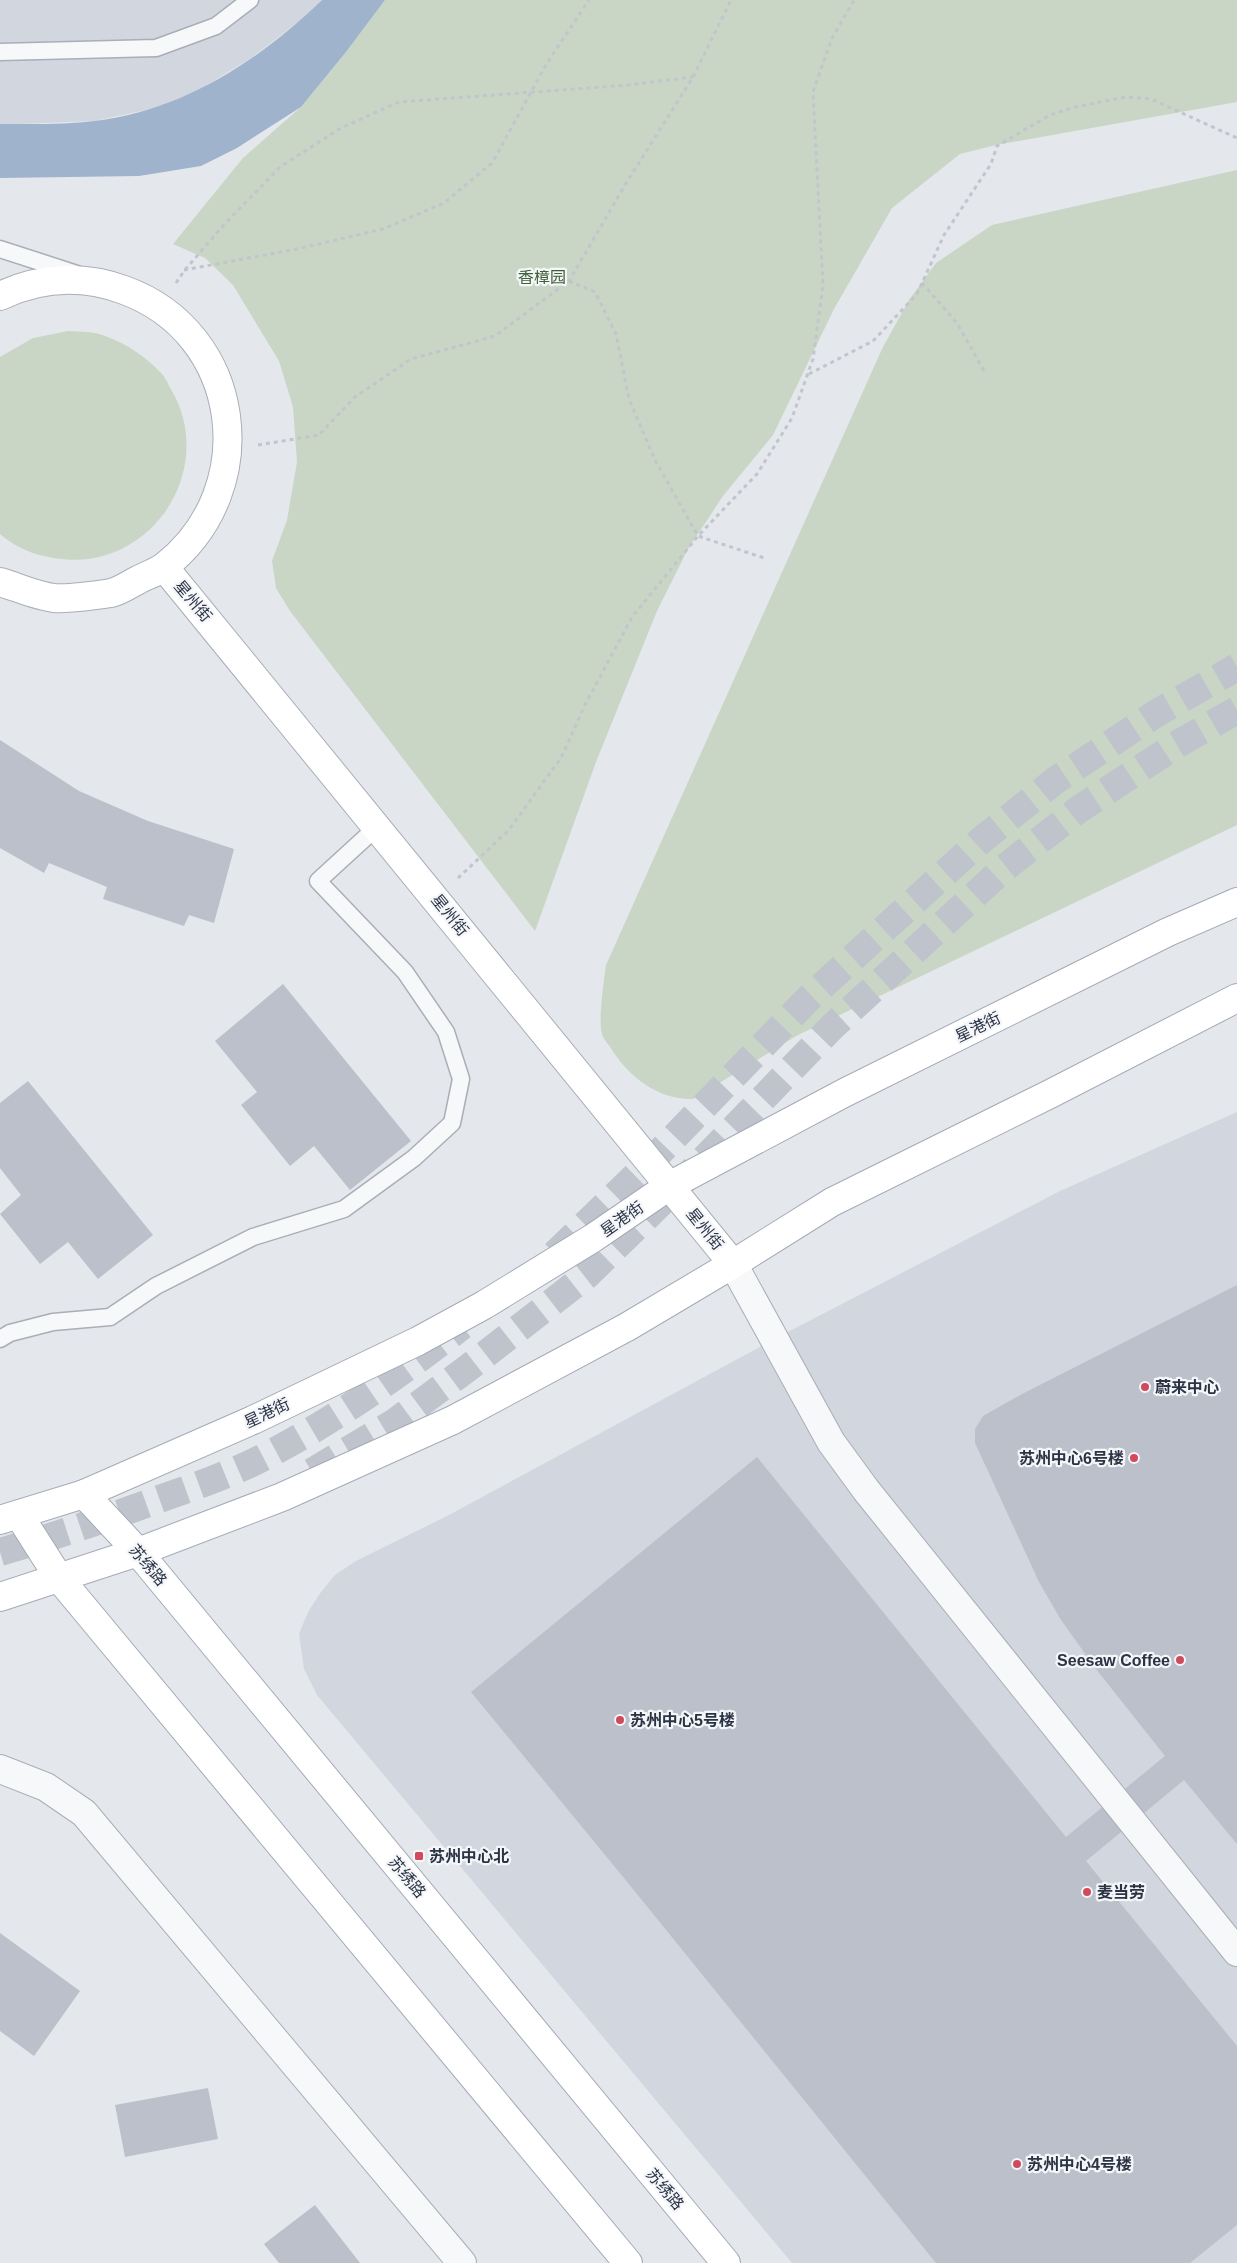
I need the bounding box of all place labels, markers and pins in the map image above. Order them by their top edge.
place label: 蔚来中心 [1155,1379,1219,1396]
marker: 蔚来中心 [1139,1381,1151,1393]
place label: 苏州中心6号楼 [1019,1449,1124,1467]
marker: 苏州中心6号楼 [1128,1452,1140,1464]
place label: Seesaw Coffee [1057,1652,1170,1669]
marker: Seesaw Coffee [1174,1654,1186,1666]
place label: 苏州中心5号楼 [630,1711,735,1729]
marker: 苏州中心5号楼 [614,1714,626,1726]
place label: 苏州中心北 [429,1847,509,1865]
marker: 苏州中心北 [413,1850,425,1862]
place label: 麦当劳 [1097,1884,1145,1901]
marker: 麦当劳 [1081,1886,1093,1898]
place label: 苏州中心4号楼 [1027,2155,1132,2173]
marker: 苏州中心4号楼 [1011,2158,1023,2170]

